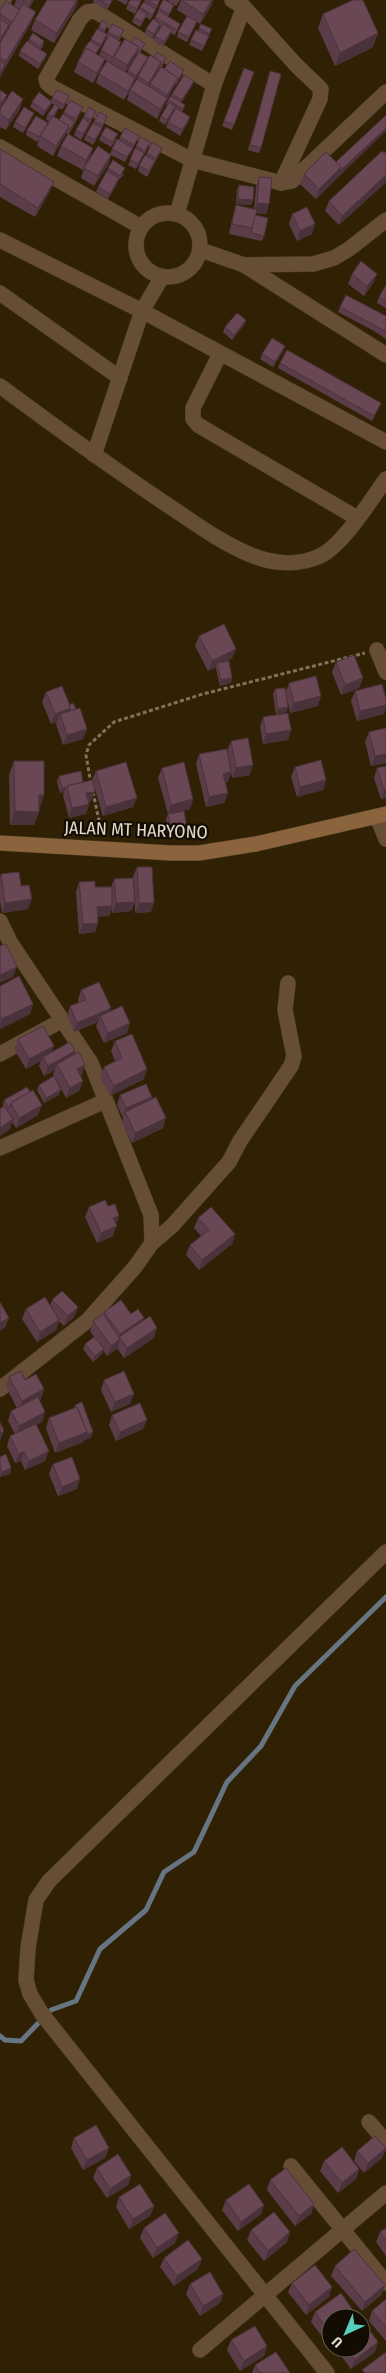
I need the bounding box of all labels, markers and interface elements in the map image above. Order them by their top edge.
street label: JALAN MT HARYONO [64,816,208,844]
north arrow [321,2308,371,2358]
text: U [328,2333,346,2351]

